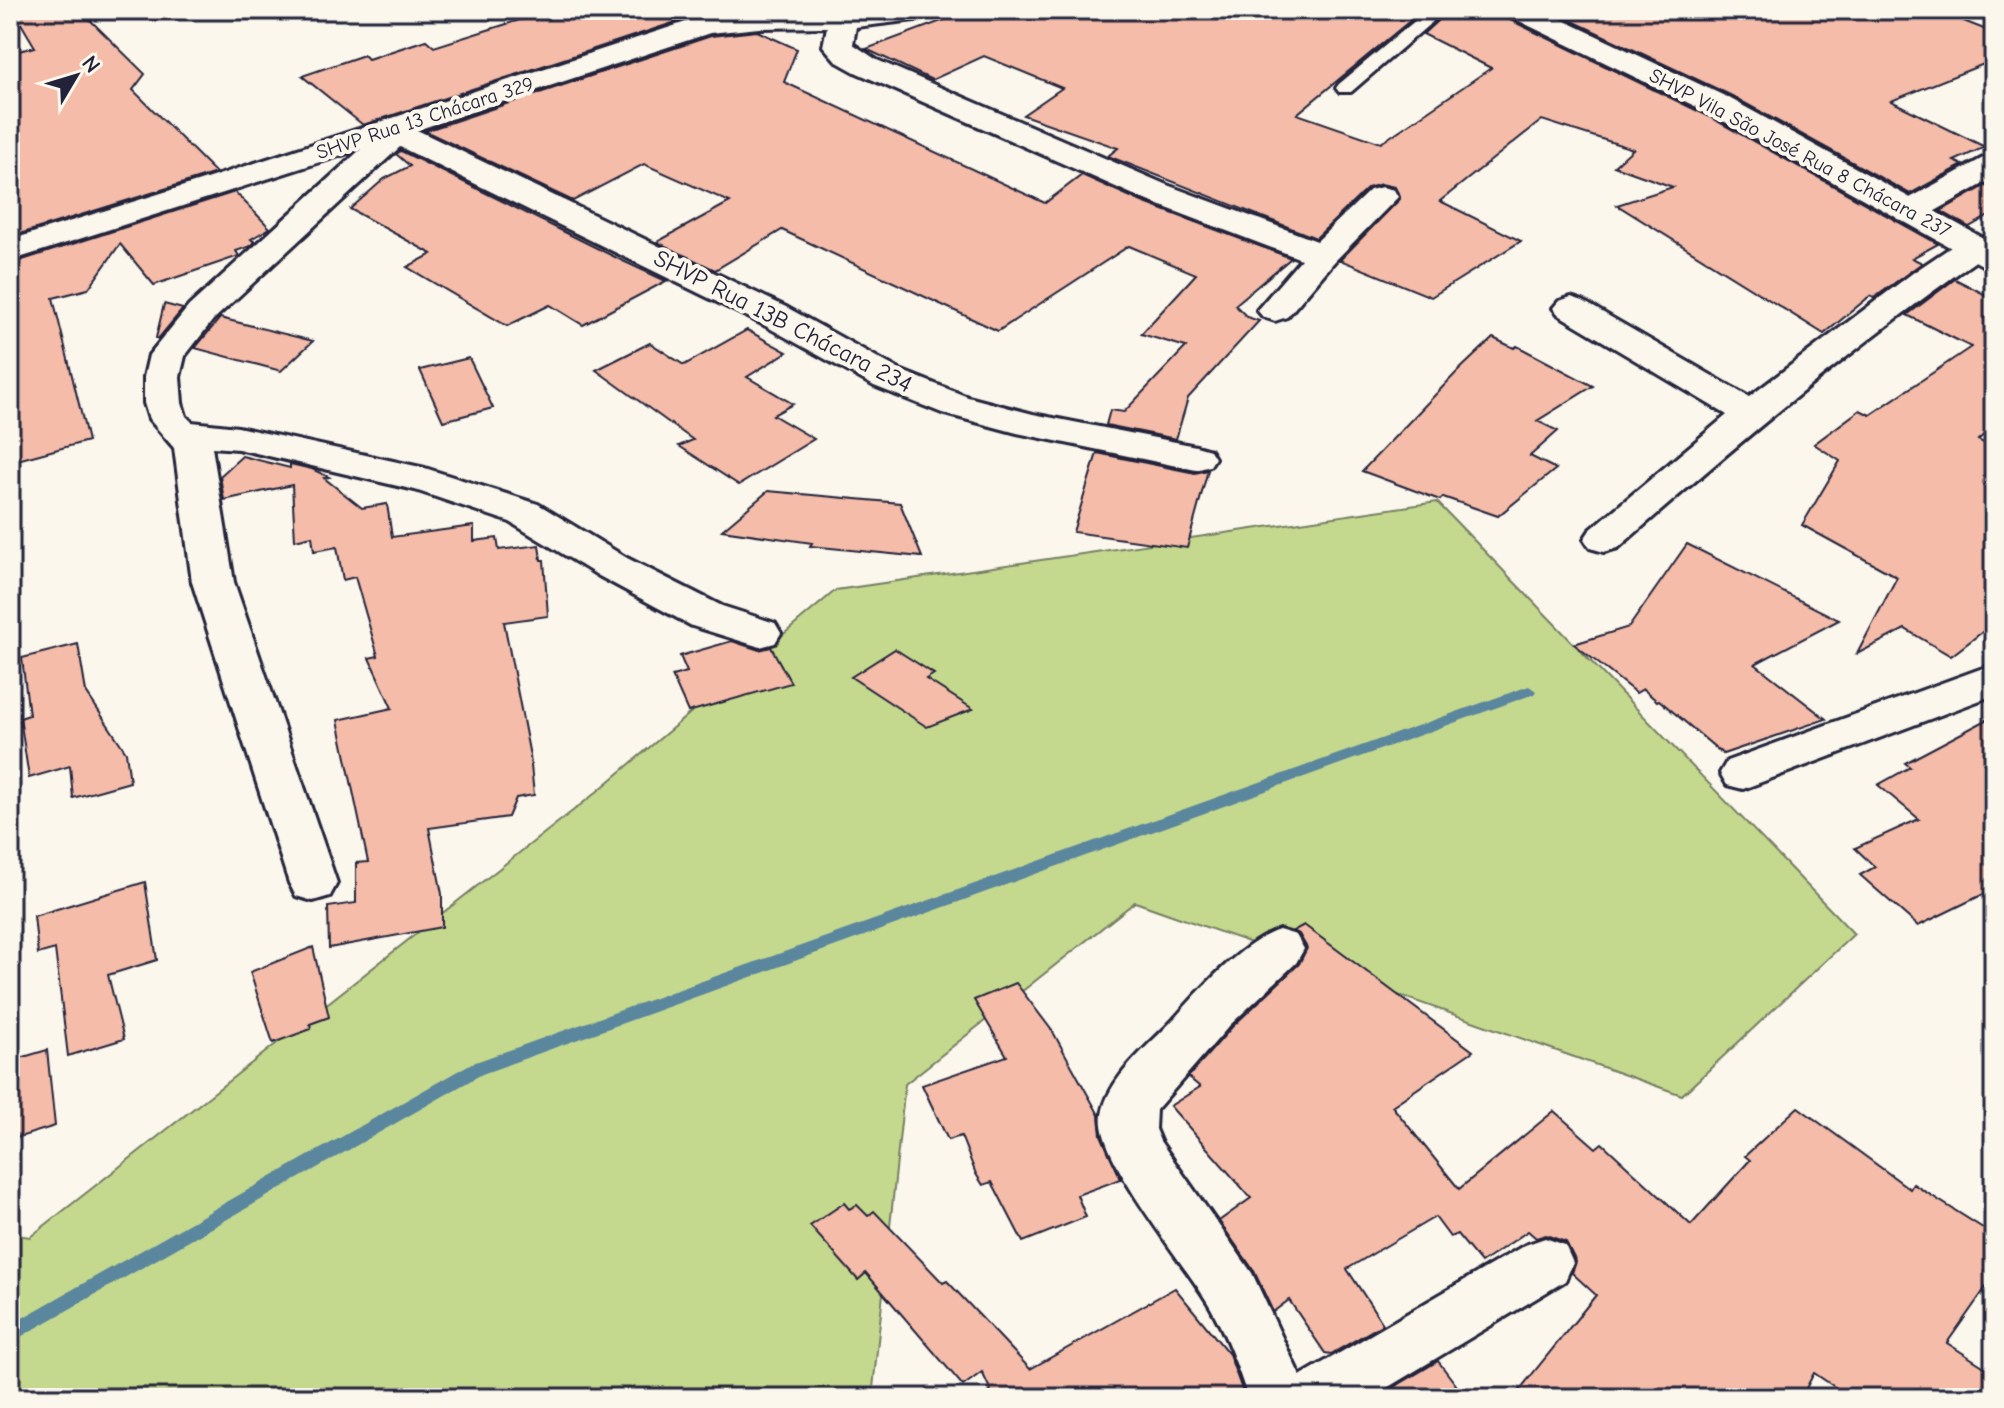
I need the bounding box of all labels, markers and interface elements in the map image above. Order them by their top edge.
north arrow [36,36,116,116]
text: N [76,51,106,78]
street label: SHVP Vila São José Rua 8 Chácara 237 [1645,64,1955,243]
street label: SHVP Rua 13 Chácara 329 [314,72,536,164]
street label: SHVP Rua 13B Chácara 234 [649,244,917,398]

